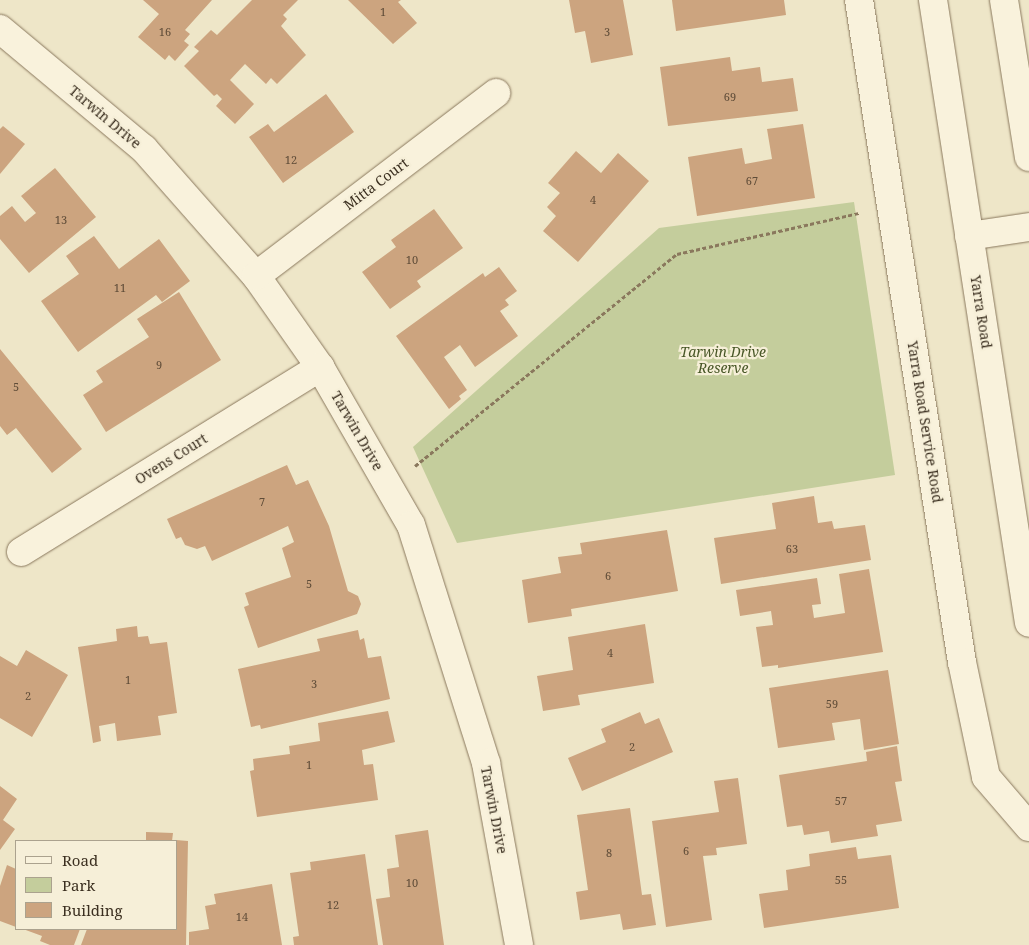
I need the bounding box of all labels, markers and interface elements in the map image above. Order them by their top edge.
house number: 1 [380,5,386,19]
house number: 16 [159,25,171,39]
house number: 3 [604,25,610,39]
street label: Tarwin Drive [66,82,144,152]
house number: 69 [724,90,736,104]
house number: 12 [285,153,297,167]
street label: Mitta Court [341,154,411,214]
house number: 67 [746,174,758,188]
house number: 4 [590,193,596,207]
house number: 13 [55,213,67,227]
house number: 10 [406,253,418,267]
street label: Yarra Road [967,274,995,350]
house number: 11 [114,281,126,295]
street label: Yarra Road Service Road [904,340,946,504]
park label: Tarwin Drive Reserve [680,344,766,377]
house number: 9 [156,358,162,372]
house number: 5 [13,380,19,394]
street label: Tarwin Drive [328,388,386,474]
street label: Ovens Court [132,430,210,488]
house number: 7 [259,495,265,509]
house number: 63 [786,542,798,556]
house number: 6 [605,569,611,583]
house number: 5 [306,577,312,591]
house number: 4 [607,646,613,660]
house number: 1 [125,673,131,687]
house number: 3 [311,677,317,691]
house number: 2 [25,689,31,703]
house number: 59 [826,697,838,711]
house number: 2 [629,740,635,754]
house number: 1 [306,758,312,772]
street label: Tarwin Drive [477,765,511,855]
house number: 57 [835,794,847,808]
legend [15,840,178,930]
house number: 6 [683,844,689,858]
house number: 8 [606,846,612,860]
text: Road [62,850,98,870]
house number: 55 [835,873,847,887]
text: Park [62,875,95,895]
house number: 10 [406,876,418,890]
house number: 12 [327,898,339,912]
text: Building [62,900,123,920]
house number: 14 [236,910,248,924]

